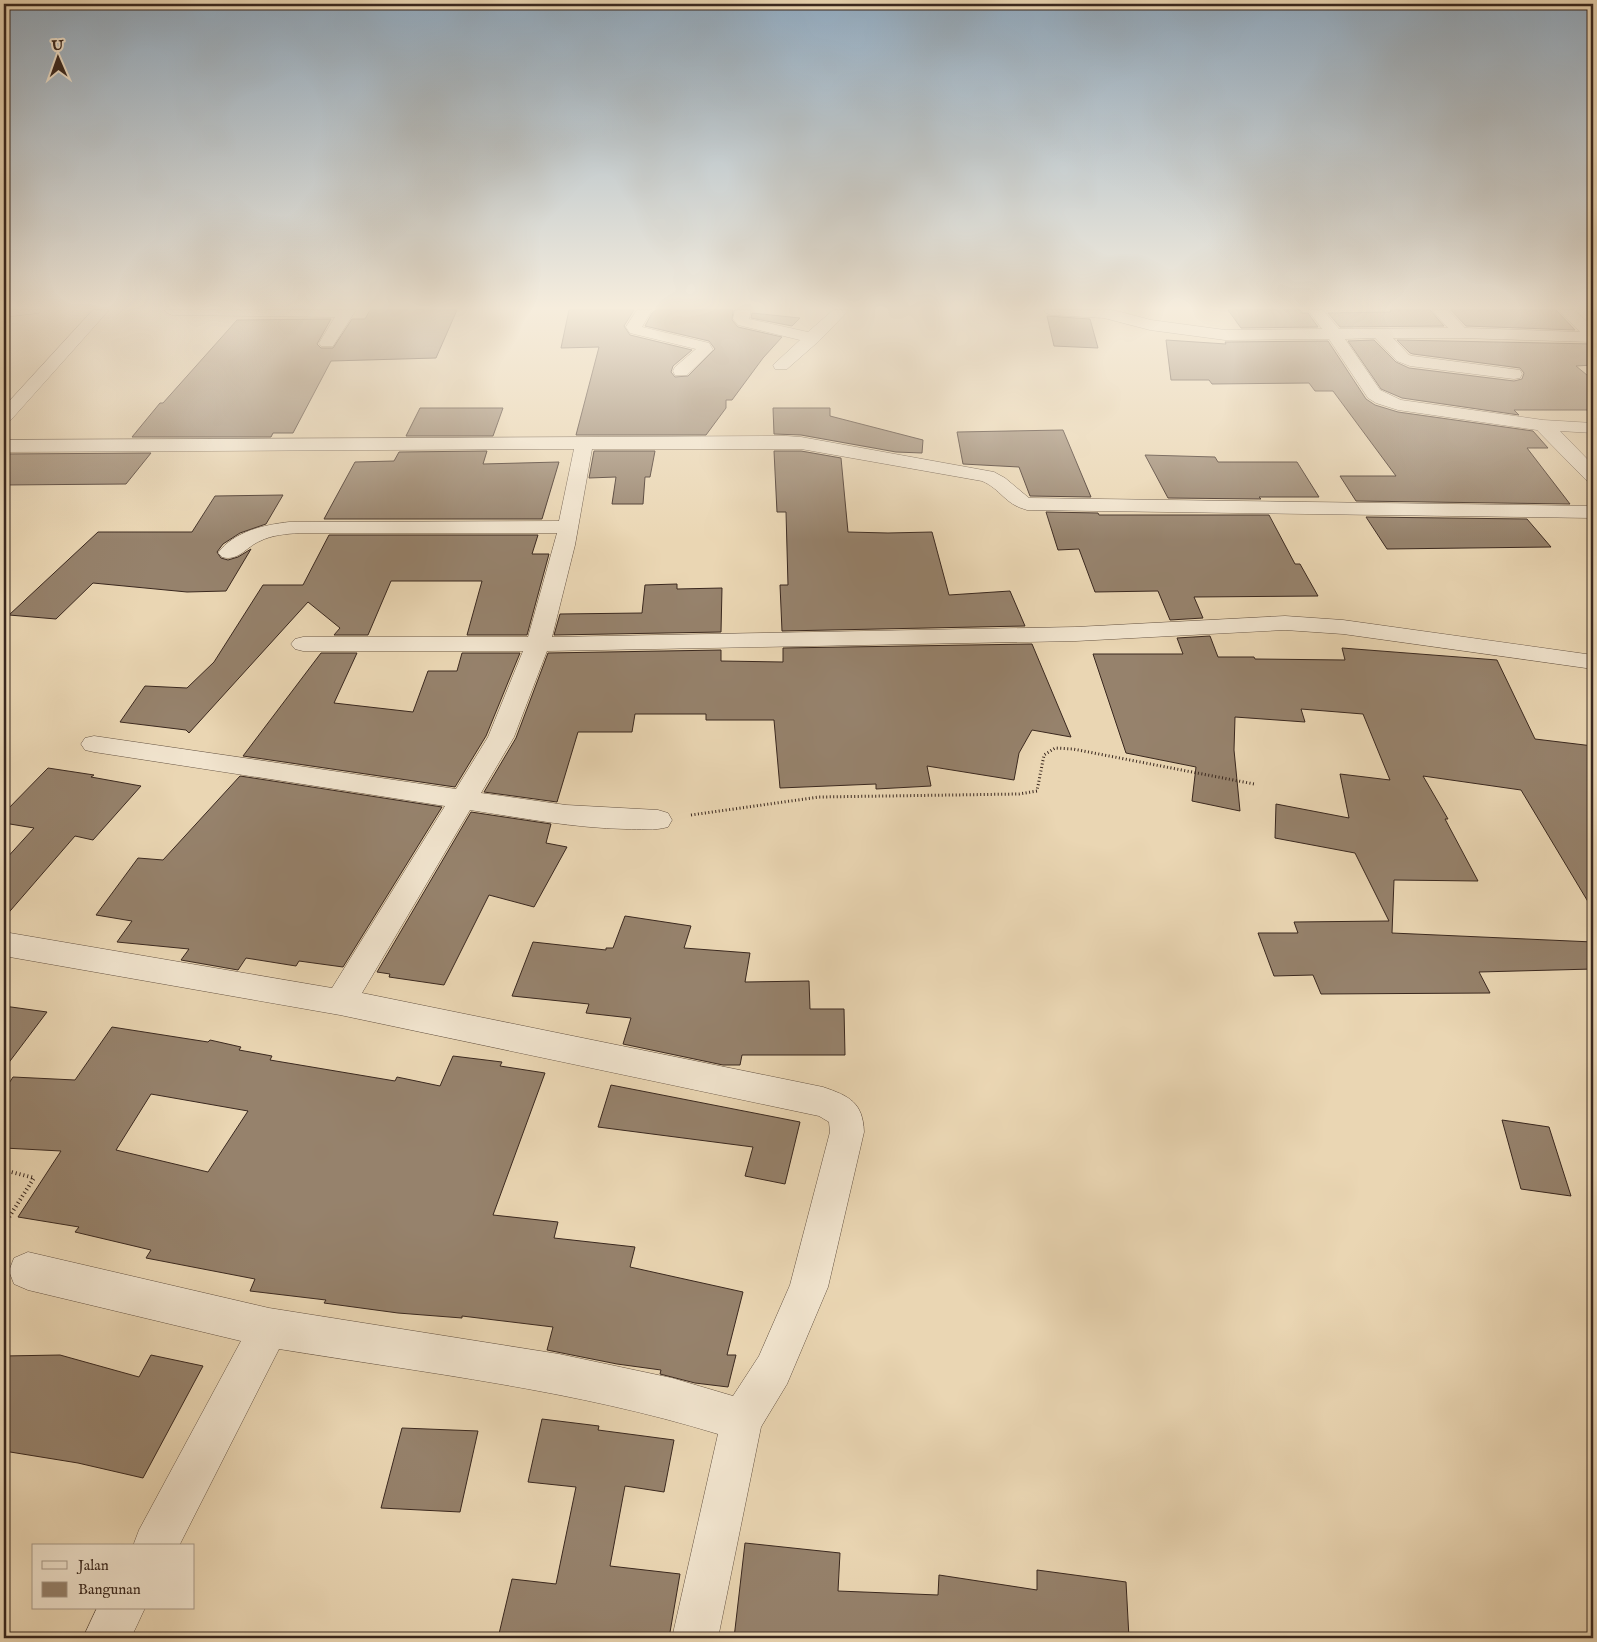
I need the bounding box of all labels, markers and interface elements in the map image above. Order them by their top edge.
north arrow [32,32,82,82]
text: U [50,37,65,55]
legend [32,1544,195,1610]
text: Jalan [76,1556,109,1575]
text: Bangunan [78,1580,141,1599]

